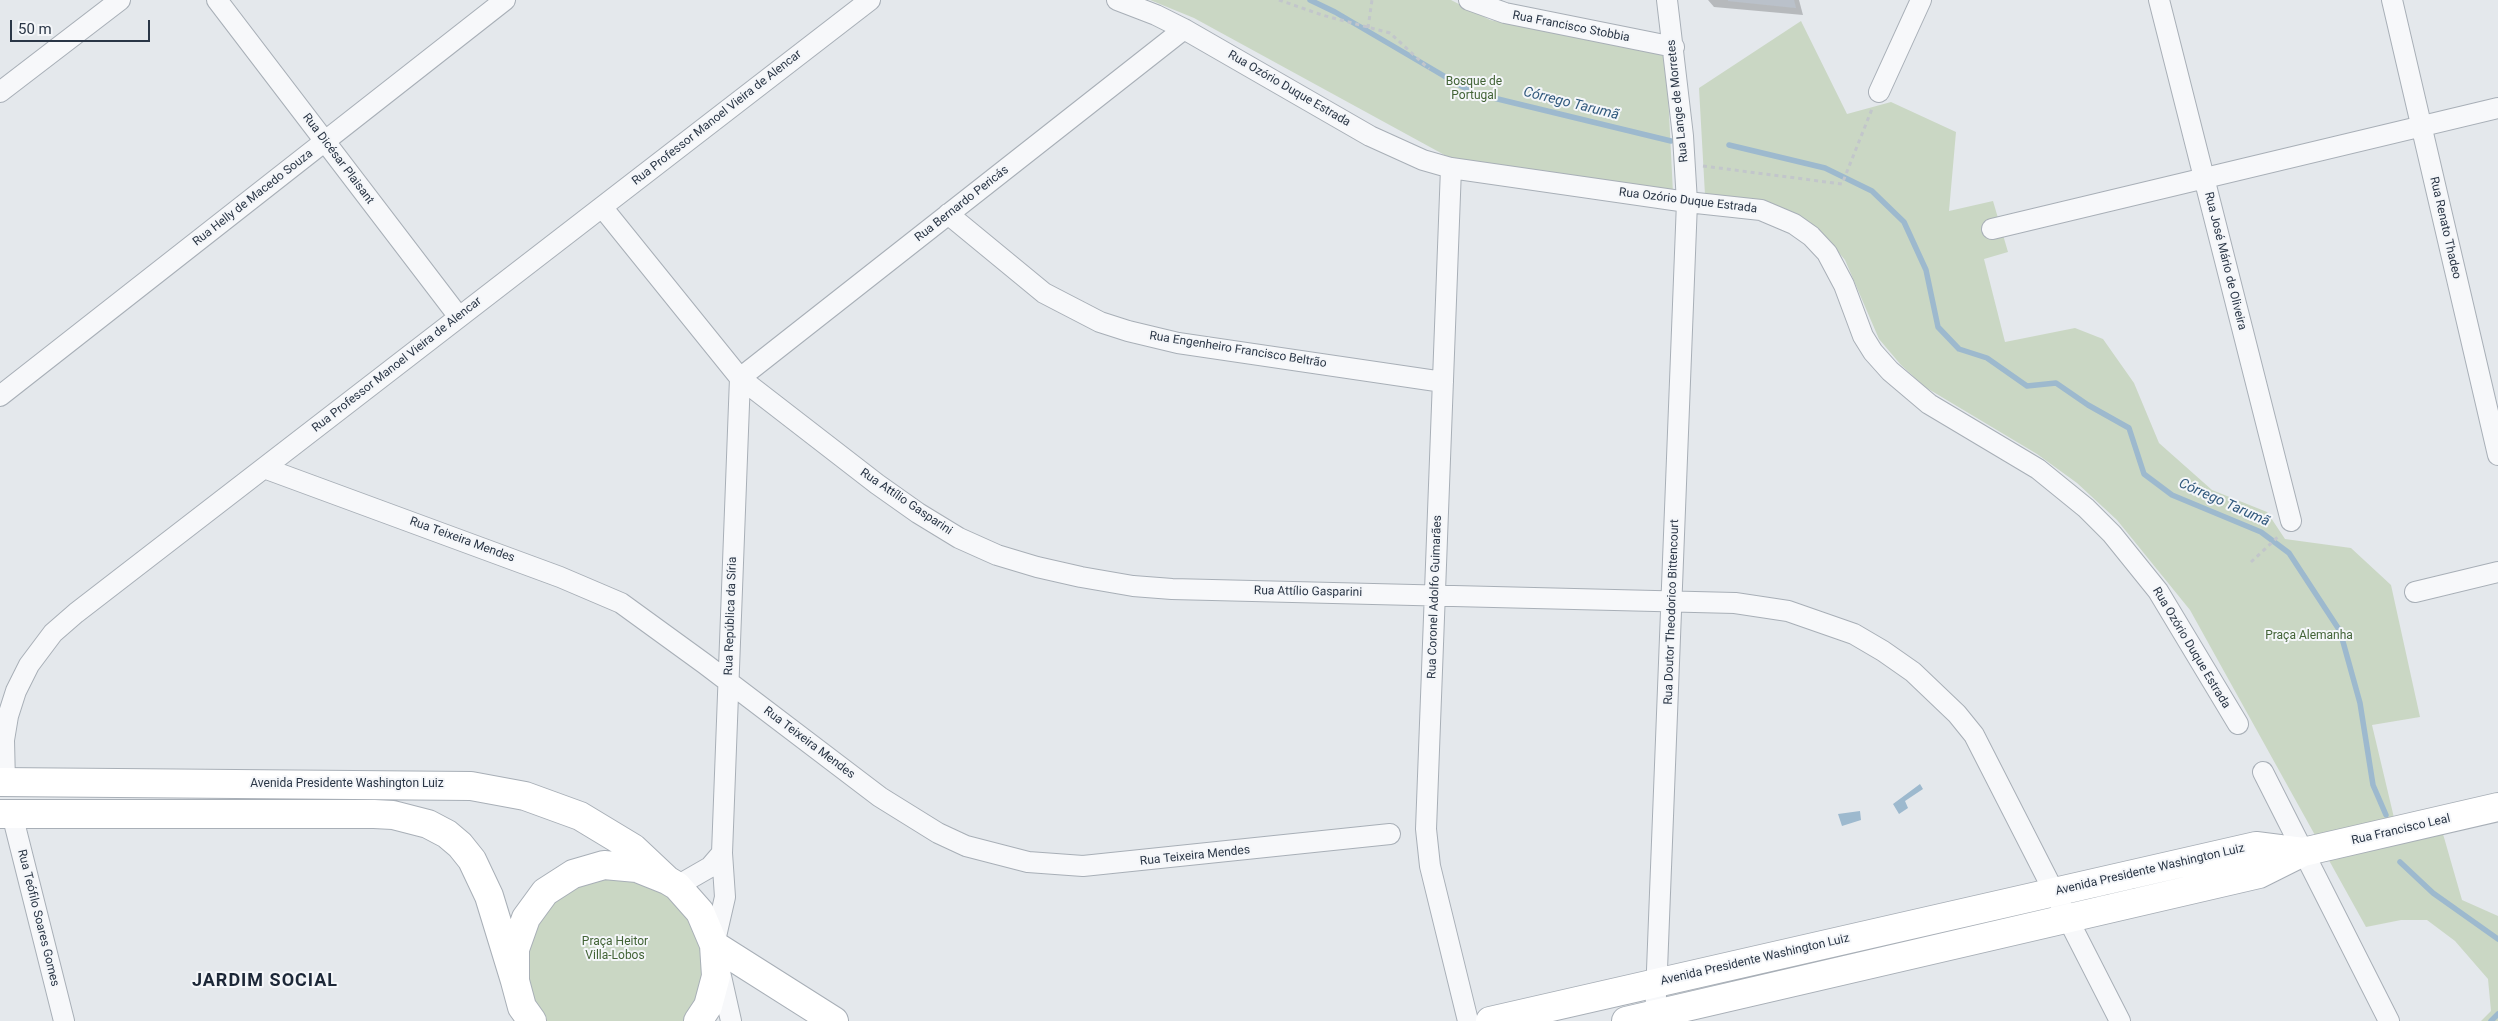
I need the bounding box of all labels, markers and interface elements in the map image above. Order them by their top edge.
street label: Rua Francisco Stobbia [1511,9,1631,45]
scale bar [12,10,152,42]
text: 50 m [18,20,52,38]
street label: Rua Lange de Morretes [1664,39,1692,163]
street label: Rua Professor Manoel Vieira de Alencar [629,47,805,189]
street label: Rua Ozório Duque Estrada [1225,48,1353,130]
park label: Bosque de Portugal [1446,75,1502,103]
water label: Córrego Tarumã [1522,84,1620,124]
street label: Rua Dicésar Plaisant [299,111,377,207]
street label: Rua Helly de Macedo Souza [190,147,316,249]
street label: Rua Bernardo Pericás [912,163,1012,245]
street label: Rua Renato Thadeo [2426,176,2464,280]
street label: Rua Ozório Duque Estrada [1618,185,1758,217]
street label: Rua José Mário de Oliveira [2201,190,2249,332]
street label: Rua Professor Manoel Vieira de Alencar [309,294,485,436]
street label: Rua Engenheiro Francisco Beltrão [1148,329,1328,371]
street label: Rua Attílio Gasparini [857,466,955,538]
water label: Córrego Tarumã [2176,475,2272,531]
street label: Rua Teixeira Mendes [408,514,516,566]
street label: Rua Coronel Adolfo Guimarães [1425,515,1445,679]
street label: Rua Doutor Theodorico Bittencourt [1662,519,1682,705]
street label: Rua República da Síria [722,556,740,676]
street label: Rua Attílio Gasparini [1254,584,1362,600]
street label: Rua Ozório Duque Estrada [2149,585,2233,711]
park label: Praça Alemanha [2265,629,2353,643]
street label: Rua Teixeira Mendes [760,704,858,782]
street label: Avenida Presidente Washington Luiz [250,777,444,791]
street label: Rua Francisco Leal [2350,812,2452,848]
street label: Avenida Presidente Washington Luiz [2054,841,2246,899]
street label: Rua Teixeira Mendes [1139,843,1251,869]
street label: Rua Teófilo Soares Gomes [14,848,62,988]
street label: Avenida Presidente Washington Luiz [1659,931,1851,989]
park label: Praça Heitor Villa-Lobos [582,935,648,963]
district label: JARDIM SOCIAL [190,970,340,992]

